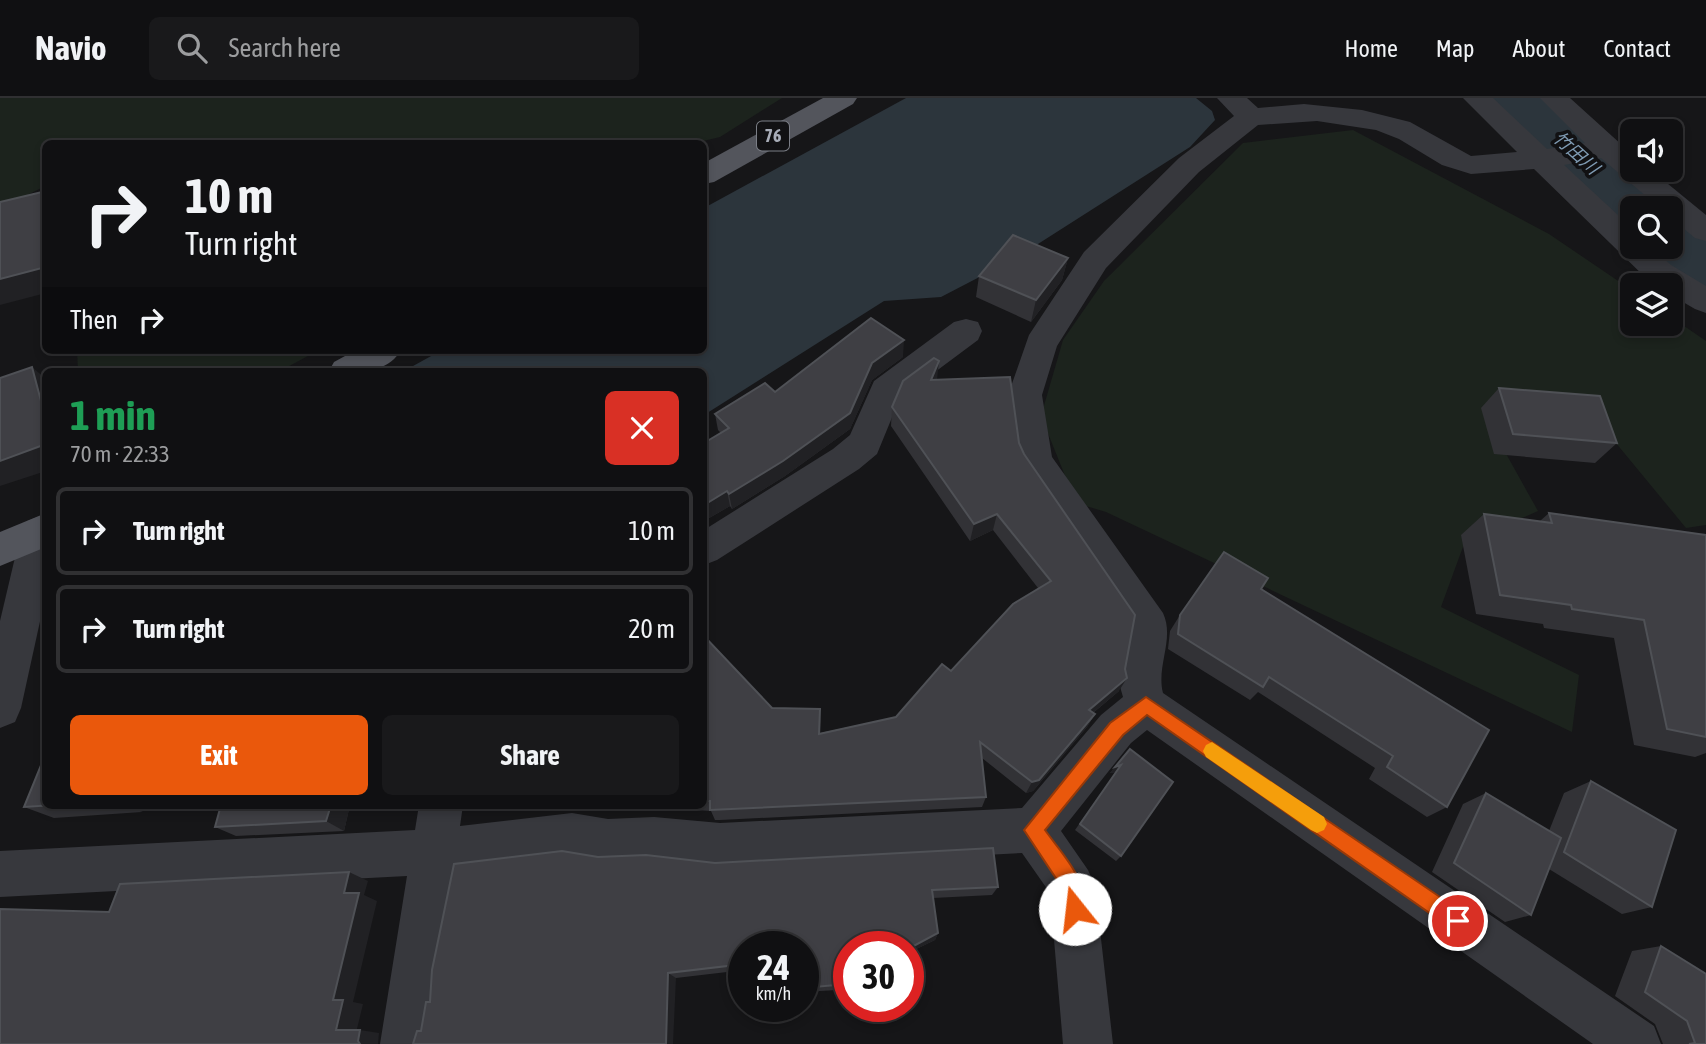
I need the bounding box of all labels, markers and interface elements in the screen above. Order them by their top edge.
search box [149,17,639,80]
text: Navio [35,29,107,67]
icon: search [173,29,211,67]
text: Search here [229,33,341,63]
text: Home [1344,35,1398,62]
text: Map [1436,35,1474,62]
text: About [1512,35,1565,62]
text: Contact [1603,35,1671,62]
map controls [1620,119,1683,336]
button: sound [1620,119,1683,182]
road number: 76 [757,122,789,150]
water label: 竹田川 [1549,127,1605,180]
text: 10 m [185,167,273,223]
icon: right [70,168,161,259]
button: search [1620,196,1683,259]
text: Turn right [185,225,298,262]
button: layers [1620,273,1683,336]
icon: right [132,301,170,339]
text: Then [70,305,118,335]
text: 1 min [70,391,156,439]
button: close [605,391,679,465]
text: 70 m · 22:33 [70,441,170,467]
icon: right [74,512,112,550]
text: Turn right [133,516,224,546]
text: 10 m [628,516,675,546]
icon: right [74,610,112,648]
text: Turn right [133,614,224,644]
text: 20 m [628,614,675,644]
button: Exit [70,715,368,795]
button: Share [382,715,679,795]
position arrow [1038,872,1112,946]
pin [1428,891,1488,951]
icon: arrive [1439,902,1477,940]
speed limit sign: 30 [833,931,924,1022]
text: 24 [757,947,790,987]
text: km/h [756,983,791,1004]

